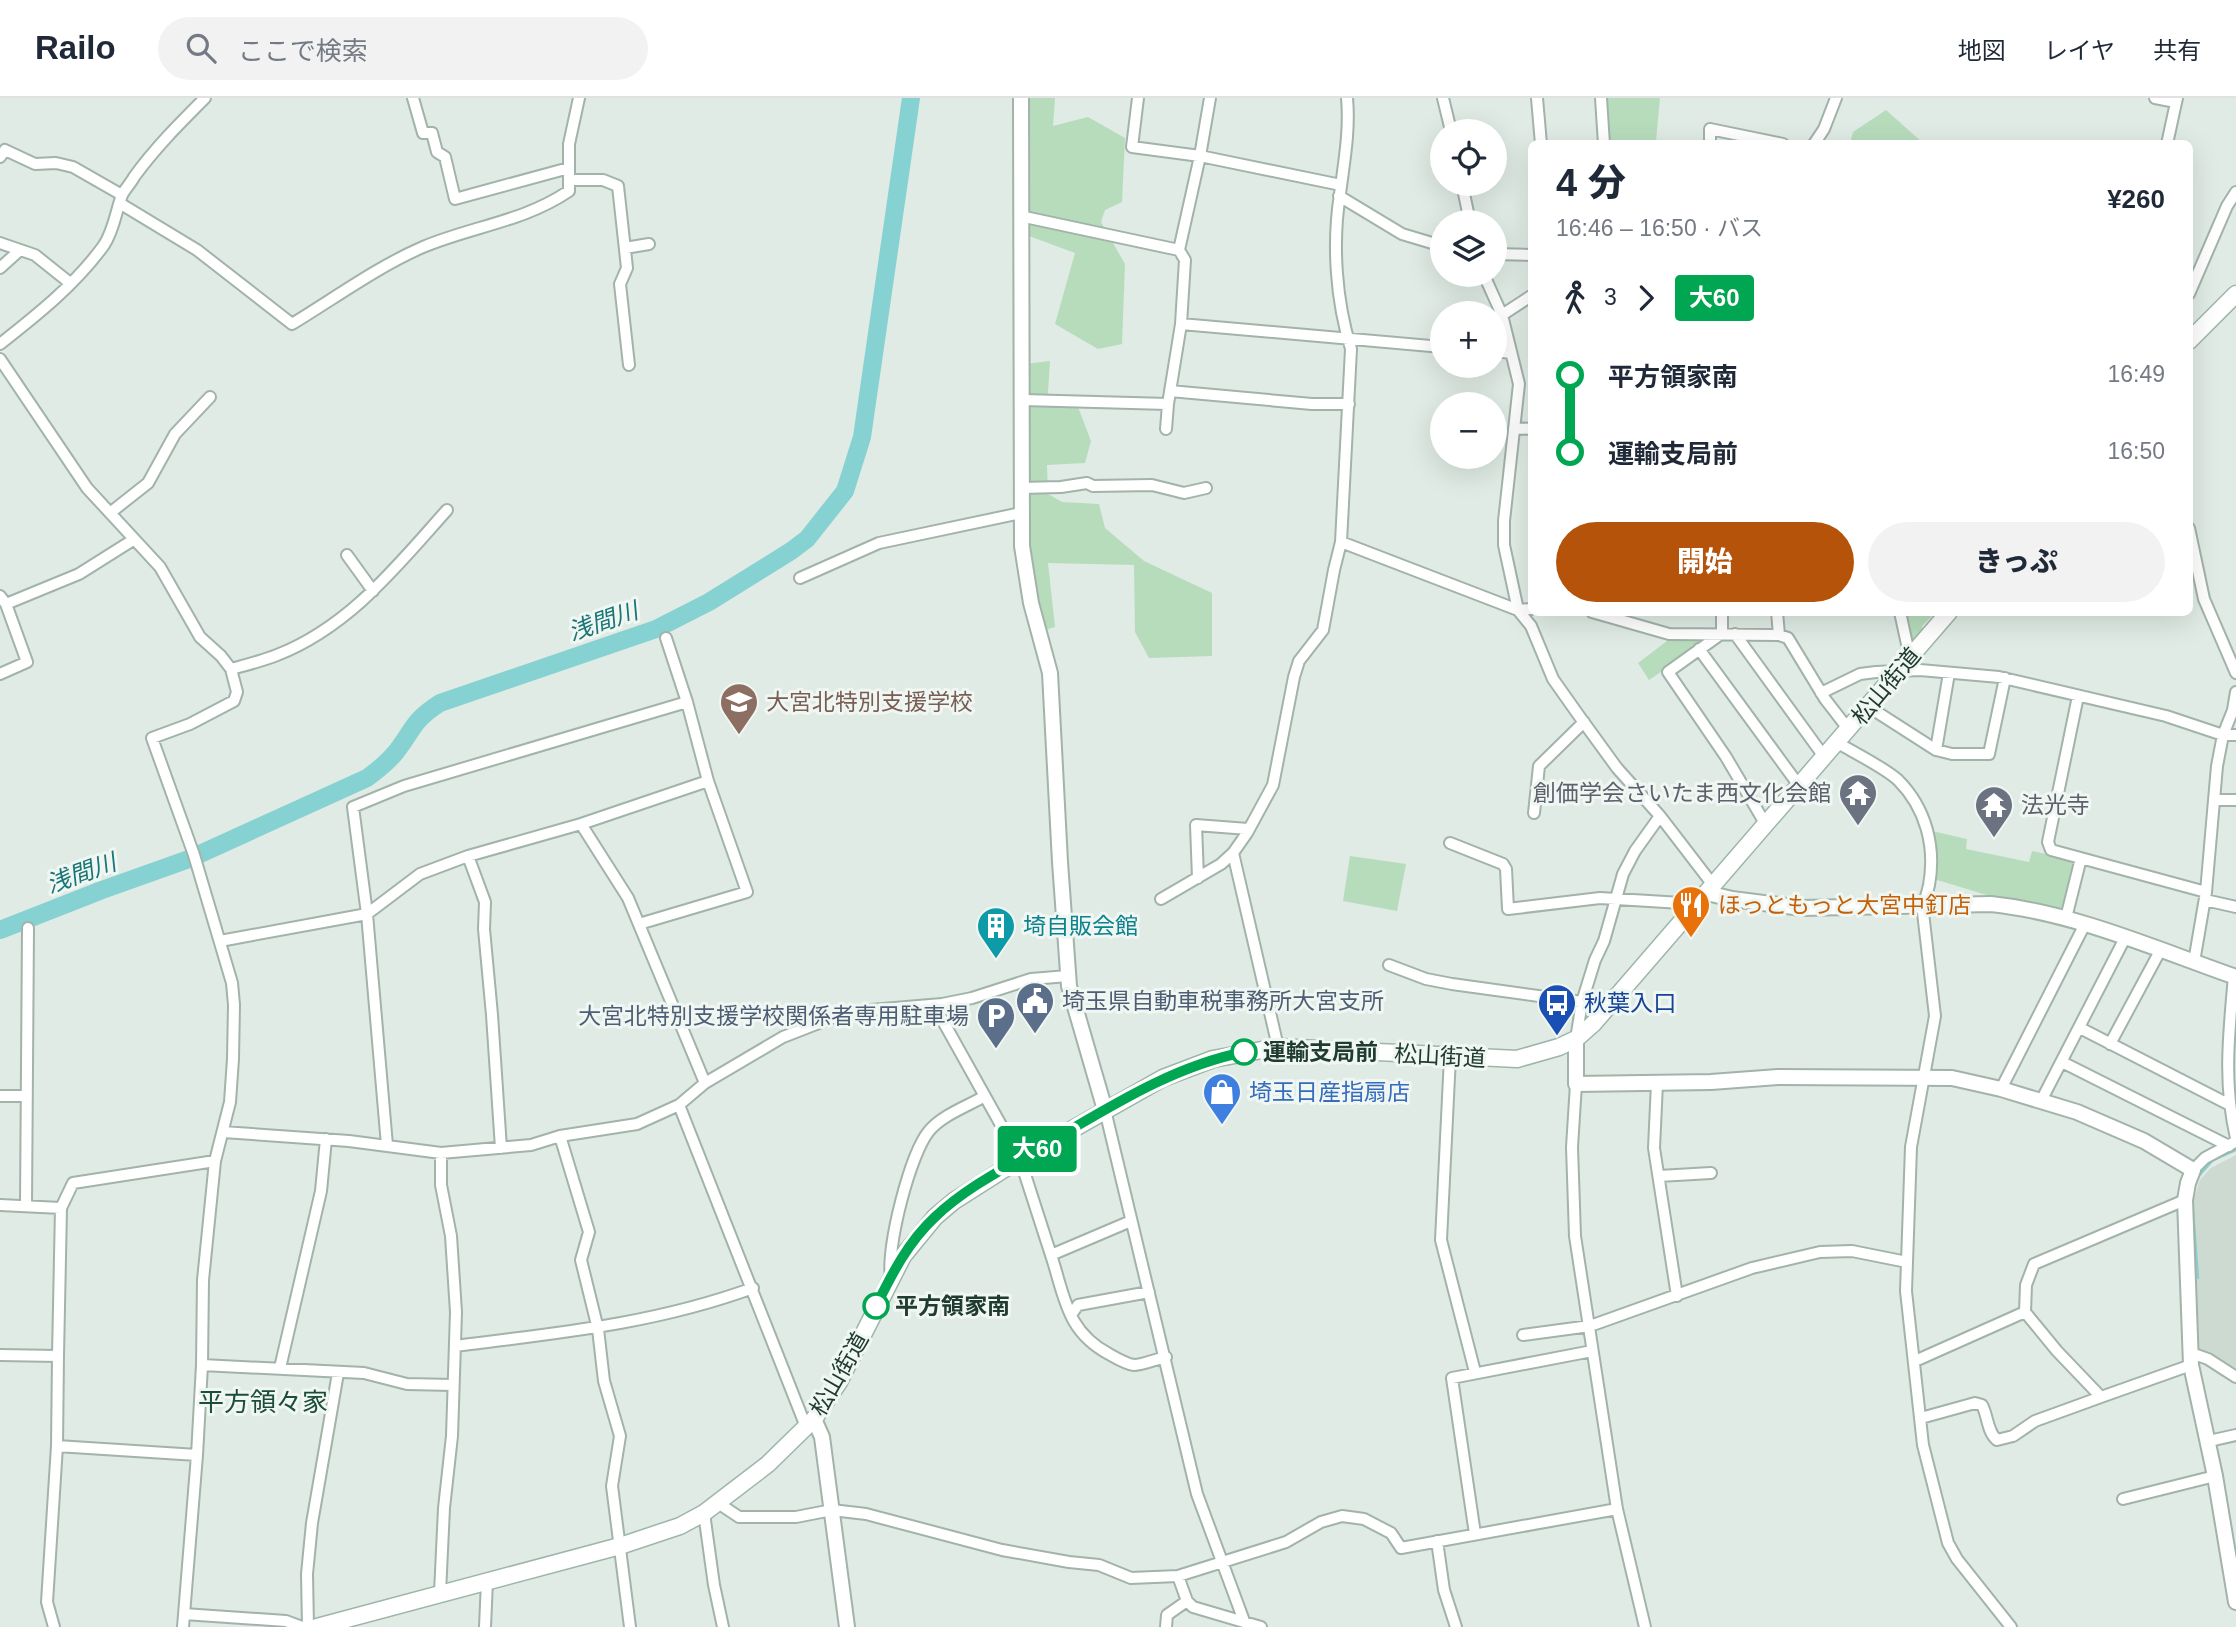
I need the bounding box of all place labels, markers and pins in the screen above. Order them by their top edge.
school or university icon: 大宮北特別支援学校 [718,681,760,736]
place label: 大宮北特別支援学校 [766,689,973,715]
temple icon: 創価学会さいたま西文化会館 [1837,772,1879,827]
place label: 創価学会さいたま西文化会館 [1533,780,1831,806]
temple icon: 法光寺 [1973,784,2015,839]
place label: 法光寺 [2021,792,2090,818]
restaurant icon: ほっともっと大宮中釘店 [1670,884,1712,939]
place label: ほっともっと大宮中釘店 [1718,892,1971,918]
building icon: 埼自販会館 [975,905,1017,960]
place label: 埼自販会館 [1023,913,1138,939]
public building icon: 埼玉県自動車税事務所大宮支所 [1014,980,1056,1035]
bus stop icon: 秋葉入口 [1536,982,1578,1037]
place label: 埼玉県自動車税事務所大宮支所 [1062,988,1384,1014]
place label: 秋葉入口 [1584,990,1676,1016]
parking icon: 大宮北特別支援学校関係者専用駐車場 [975,995,1017,1050]
place label: 大宮北特別支援学校関係者専用駐車場 [578,1003,969,1029]
marker: 運輸支局前 [1231,1039,1257,1065]
place label: 運輸支局前 [1263,1039,1378,1065]
shop icon: 埼玉日産指扇店 [1201,1071,1243,1126]
place label: 埼玉日産指扇店 [1249,1079,1410,1105]
marker: 平方領家南 [863,1293,889,1319]
place label: 平方領家南 [895,1293,1010,1319]

